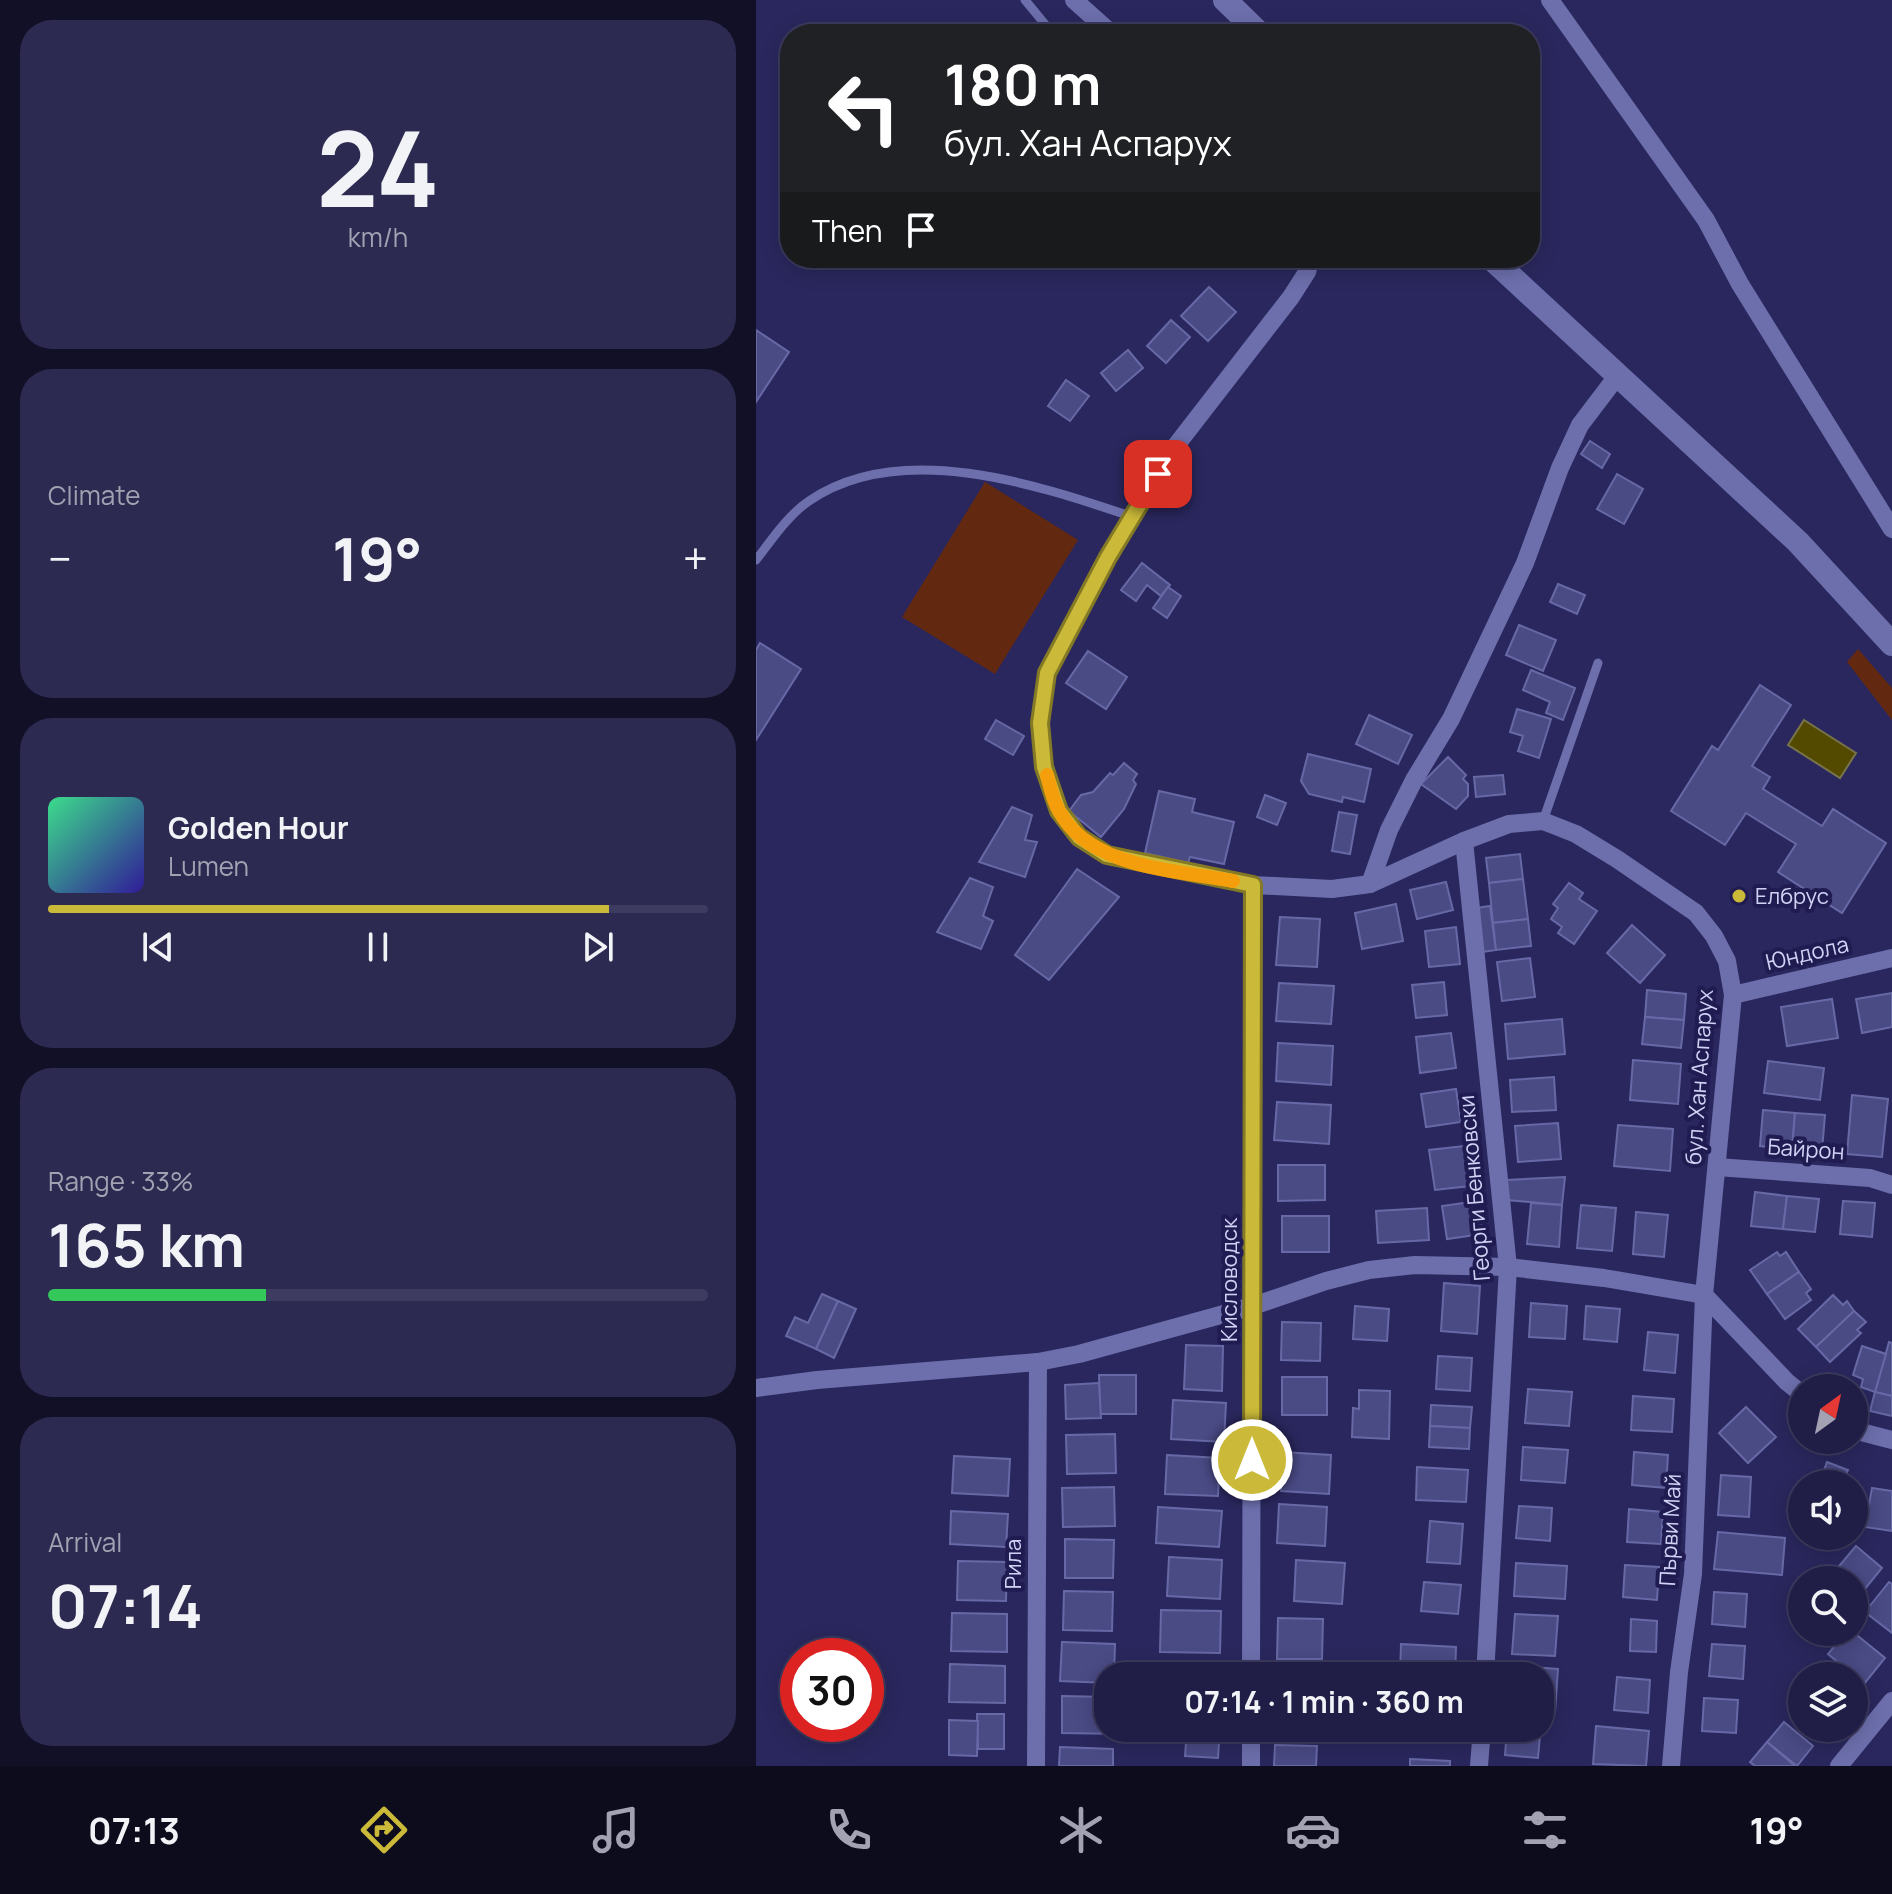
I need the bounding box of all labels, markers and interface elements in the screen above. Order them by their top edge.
text: 180 m [944,45,1101,122]
icon: left [812,56,916,160]
text: 24 [316,96,440,238]
text: бул. Хан Аспарух [944,118,1232,167]
icon: arrive [899,208,943,252]
text: Then [812,210,883,251]
text: km/h [348,219,408,255]
pin [1124,440,1192,508]
icon: arrive [1136,452,1180,496]
text: Climate [48,477,140,513]
text: 19° [332,517,422,599]
text: − [48,528,72,588]
text: + [683,528,708,588]
text: Golden Hour [168,807,349,848]
text: Lumen [168,848,249,884]
place label: Елбрус [1755,881,1829,911]
marker: Елбрус [1730,887,1748,905]
icon: previous [136,925,180,969]
icon: pause [356,925,400,969]
icon: next [576,925,620,969]
street label: Юндола [1763,929,1851,977]
street label: бул. Хан Аспарух [1678,988,1720,1166]
street label: Георги Бенковски [1451,1094,1497,1282]
street label: Байрон [1767,1131,1845,1167]
text: Range · 33% [48,1163,193,1199]
text: 165 km [48,1203,245,1285]
street label: Кисловодск [1214,1217,1244,1342]
north arrow [1788,1374,1868,1454]
map controls [1788,1374,1868,1742]
position arrow [1210,1418,1294,1502]
button: sound [1788,1470,1868,1550]
street label: Първи Май [1652,1473,1688,1587]
text: Arrival [48,1524,122,1560]
street label: Рила [998,1539,1028,1589]
text: 07:14 [48,1564,203,1646]
button: search [1788,1566,1868,1646]
speed limit sign: 30 [780,1638,884,1742]
button: layers [1788,1662,1868,1742]
text: 07:14 · 1 min · 360 m [1184,1681,1464,1722]
icon: directions [356,1802,412,1858]
icon: music [588,1802,644,1858]
icon: phone [821,1802,877,1858]
icon: climate [1053,1802,1109,1858]
icon: car [1285,1802,1341,1858]
icon: filters [1517,1802,1573,1858]
text: 07:13 [88,1806,180,1855]
text: 19° [1749,1806,1804,1855]

